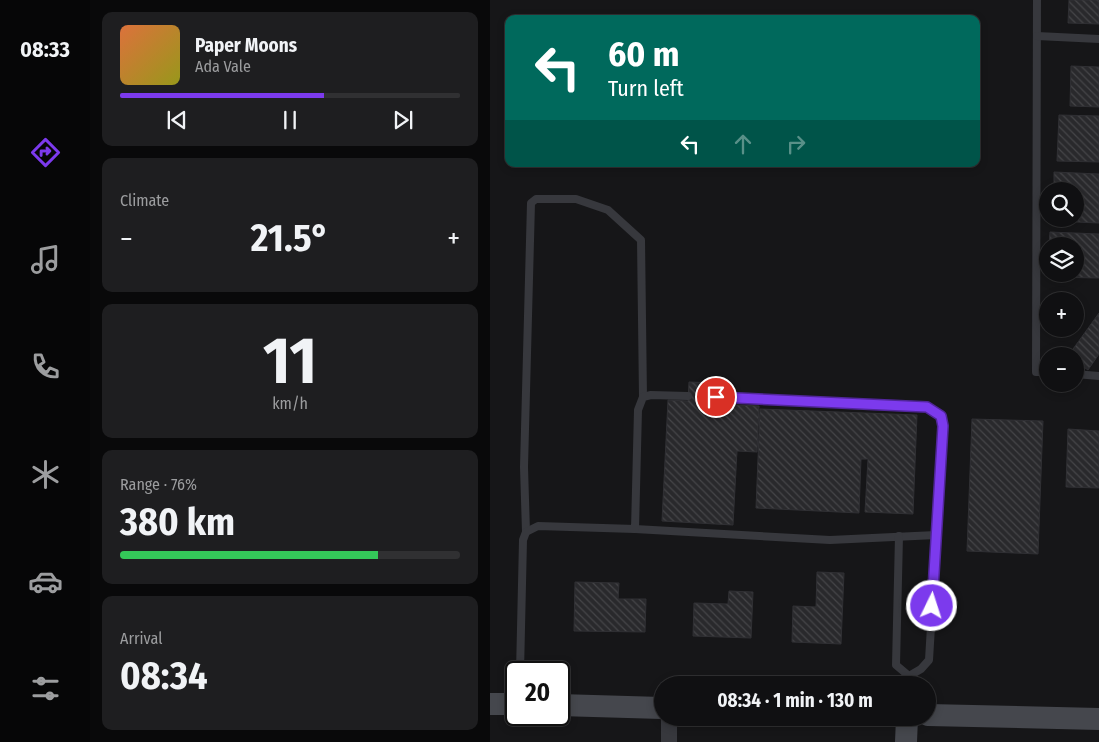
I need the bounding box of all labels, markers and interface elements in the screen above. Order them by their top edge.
text: 60 m [608,33,679,75]
text: Paper Moons [195,34,297,57]
icon: left [525,35,590,100]
text: 08:33 [20,36,70,63]
text: Ada Vale [195,57,251,76]
text: Turn left [608,75,684,102]
icon: previous [163,106,191,134]
icon: pause [276,106,304,134]
icon: next [389,106,417,134]
icon: left [676,130,704,158]
icon: ahead [729,130,757,158]
icon: right [782,130,810,158]
icon: directions [28,135,63,170]
map controls [1039,182,1084,392]
button: search [1039,182,1084,227]
text: Climate [120,191,169,210]
text: 21.5° [251,215,329,261]
text: − [120,222,133,255]
text: + [447,222,460,255]
button: layers [1039,237,1084,282]
icon: music [28,242,63,277]
button: + [1039,292,1084,337]
text: 11 [263,322,317,400]
button: − [1039,347,1084,392]
icon: phone [28,349,63,384]
pin [695,376,737,418]
icon: arrive [702,383,730,411]
text: km/h [272,394,308,413]
icon: climate [28,457,63,492]
text: Range · 76% [120,475,197,494]
text: 380 km [120,499,235,545]
icon: car [28,564,63,599]
position arrow [905,579,957,631]
text: Arrival [120,629,162,648]
text: 08:34 [120,653,208,699]
speed limit sign: 20 [505,661,570,726]
icon: filters [28,671,63,706]
text: 08:34 · 1 min · 130 m [717,689,873,712]

